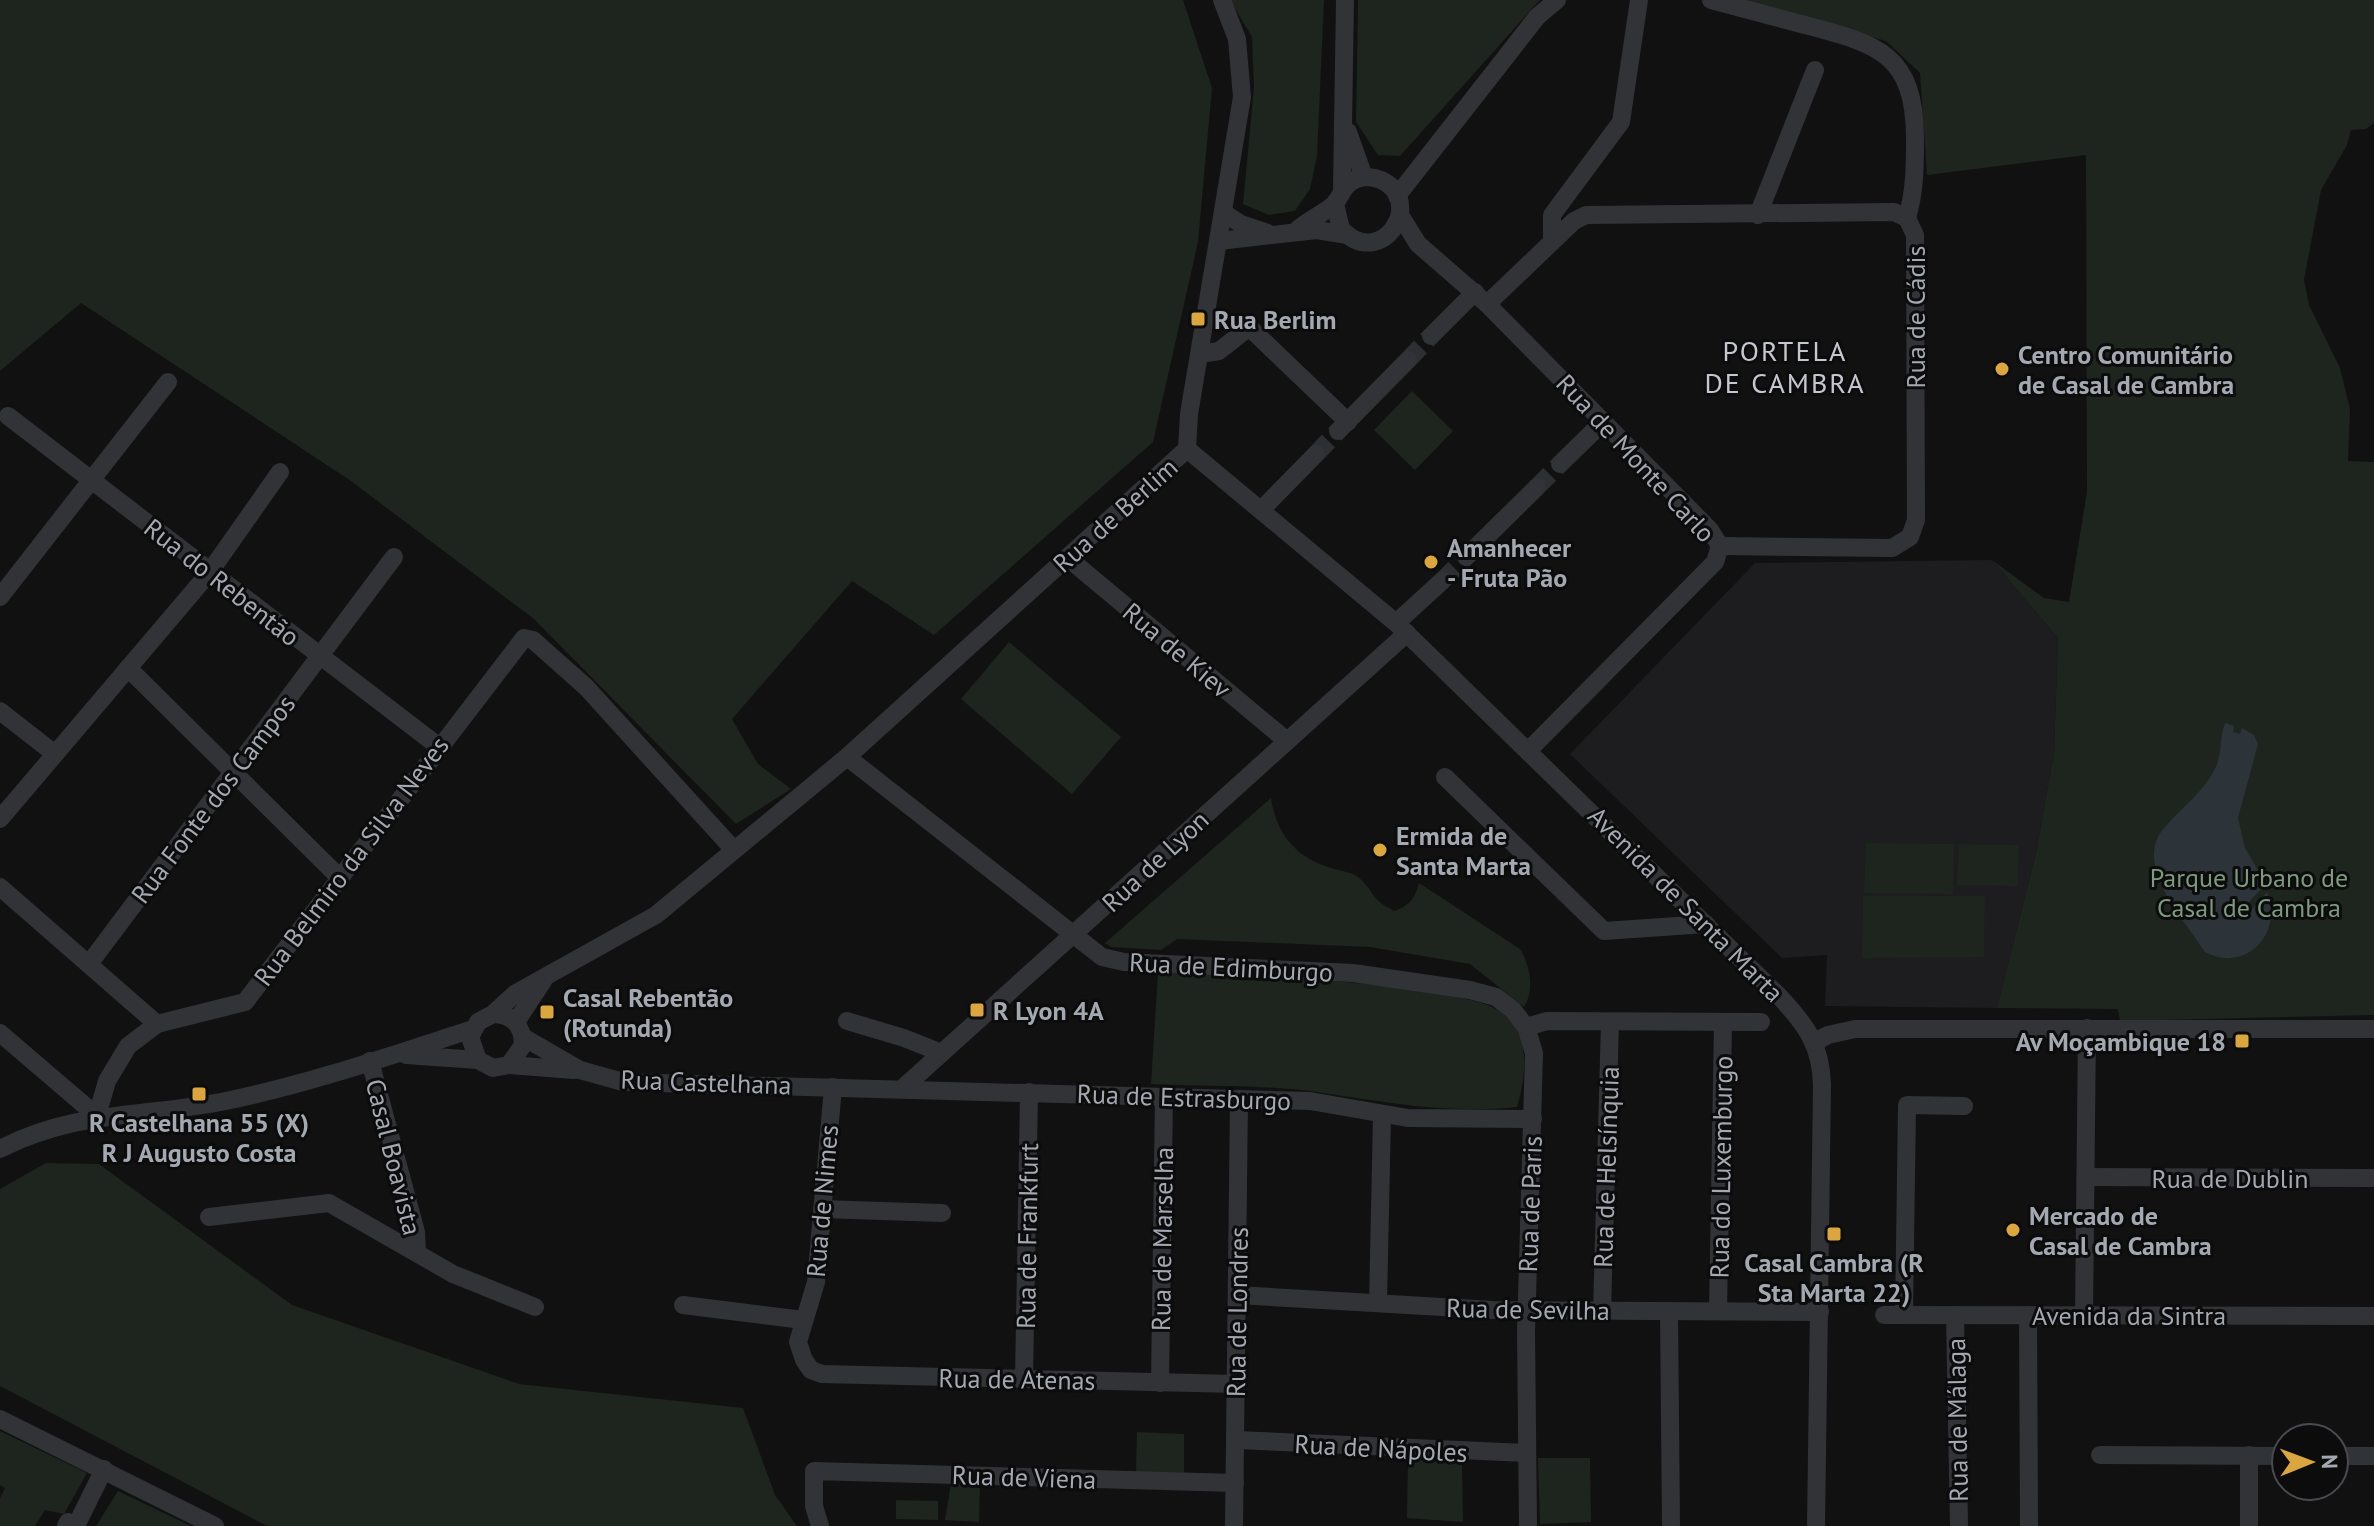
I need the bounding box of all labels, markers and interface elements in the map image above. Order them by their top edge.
street label: Rua de Cádis [1899,246,1932,388]
place label: Rua Berlim [1214,303,1336,336]
marker: Rua Berlim [1189,310,1207,328]
district label: PORTELA DE CAMBRA [1704,332,1866,401]
place label: Centro Comunitário de Casal de Cambra [2018,338,2234,401]
marker: Centro Comunitário de Casal de Cambra [1993,360,2011,378]
street label: Rua de Monte Carlo [1549,367,1723,549]
street label: Rua de Berlim [1046,451,1184,579]
street label: Rua do Rebentão [138,511,306,653]
place label: Amanhecer - Fruta Pão [1447,531,1572,594]
marker: Amanhecer - Fruta Pão [1422,553,1440,571]
street label: Rua de Kiev [1116,595,1238,705]
street label: Rua Fonte dos Campos [124,688,302,910]
street label: Rua Belmiro da Silva Neves [246,730,456,992]
street label: Avenida de Santa Marta [1581,799,1791,1009]
street label: Rua de Lyon [1095,803,1215,919]
place label: Ermida de Santa Marta [1396,819,1531,882]
marker: Ermida de Santa Marta [1371,841,1389,859]
park label: Parque Urbano de Casal de Cambra [2150,861,2348,924]
street label: Rua de Edimburgo [1128,945,1334,989]
place label: Casal Rebentão (Rotunda) [563,981,733,1044]
place label: R Lyon 4A [993,994,1104,1027]
marker: R Lyon 4A [968,1001,986,1019]
marker: Casal Rebentão (Rotunda) [538,1003,556,1021]
place label: Av Moçambique 18 [2016,1025,2226,1058]
marker: Av Moçambique 18 [2233,1032,2251,1050]
street label: Rua do Luxemburgo [1703,1055,1739,1279]
street label: Rua Castelhana [620,1063,792,1101]
street label: Rua de Helsínquia [1586,1066,1626,1268]
street label: Casal Boavista [359,1075,429,1239]
street label: Rua de Estrasburgo [1076,1077,1292,1117]
marker: R Castelhana 55 (X) R J Augusto Costa [190,1085,208,1103]
place label: R Castelhana 55 (X) R J Augusto Costa [89,1106,309,1169]
street label: Rua de Nimes [799,1123,845,1279]
street label: Rua de Paris [1511,1135,1549,1273]
street label: Rua de Frankfurt [1009,1143,1045,1329]
street label: Rua de Marselha [1144,1147,1180,1331]
street label: Rua de Dublin [2151,1162,2309,1195]
place label: Mercado de Casal de Cambra [2029,1199,2212,1262]
marker: Mercado de Casal de Cambra [2004,1221,2022,1239]
marker: Casal Cambra (R Sta Marta 22) [1825,1225,1843,1243]
street label: Rua de Londres [1219,1227,1255,1397]
place label: Casal Cambra (R Sta Marta 22) [1744,1246,1924,1309]
street label: Rua de Sevilha [1446,1291,1610,1327]
street label: Avenida da Sintra [2032,1299,2226,1332]
street label: Rua de Málaga [1939,1338,1975,1502]
street label: Rua de Atenas [938,1361,1096,1397]
north arrow [2270,1422,2350,1502]
street label: Rua de Nápoles [1294,1427,1468,1469]
text: N [2316,1454,2344,1469]
street label: Rua de Viena [951,1458,1097,1496]

